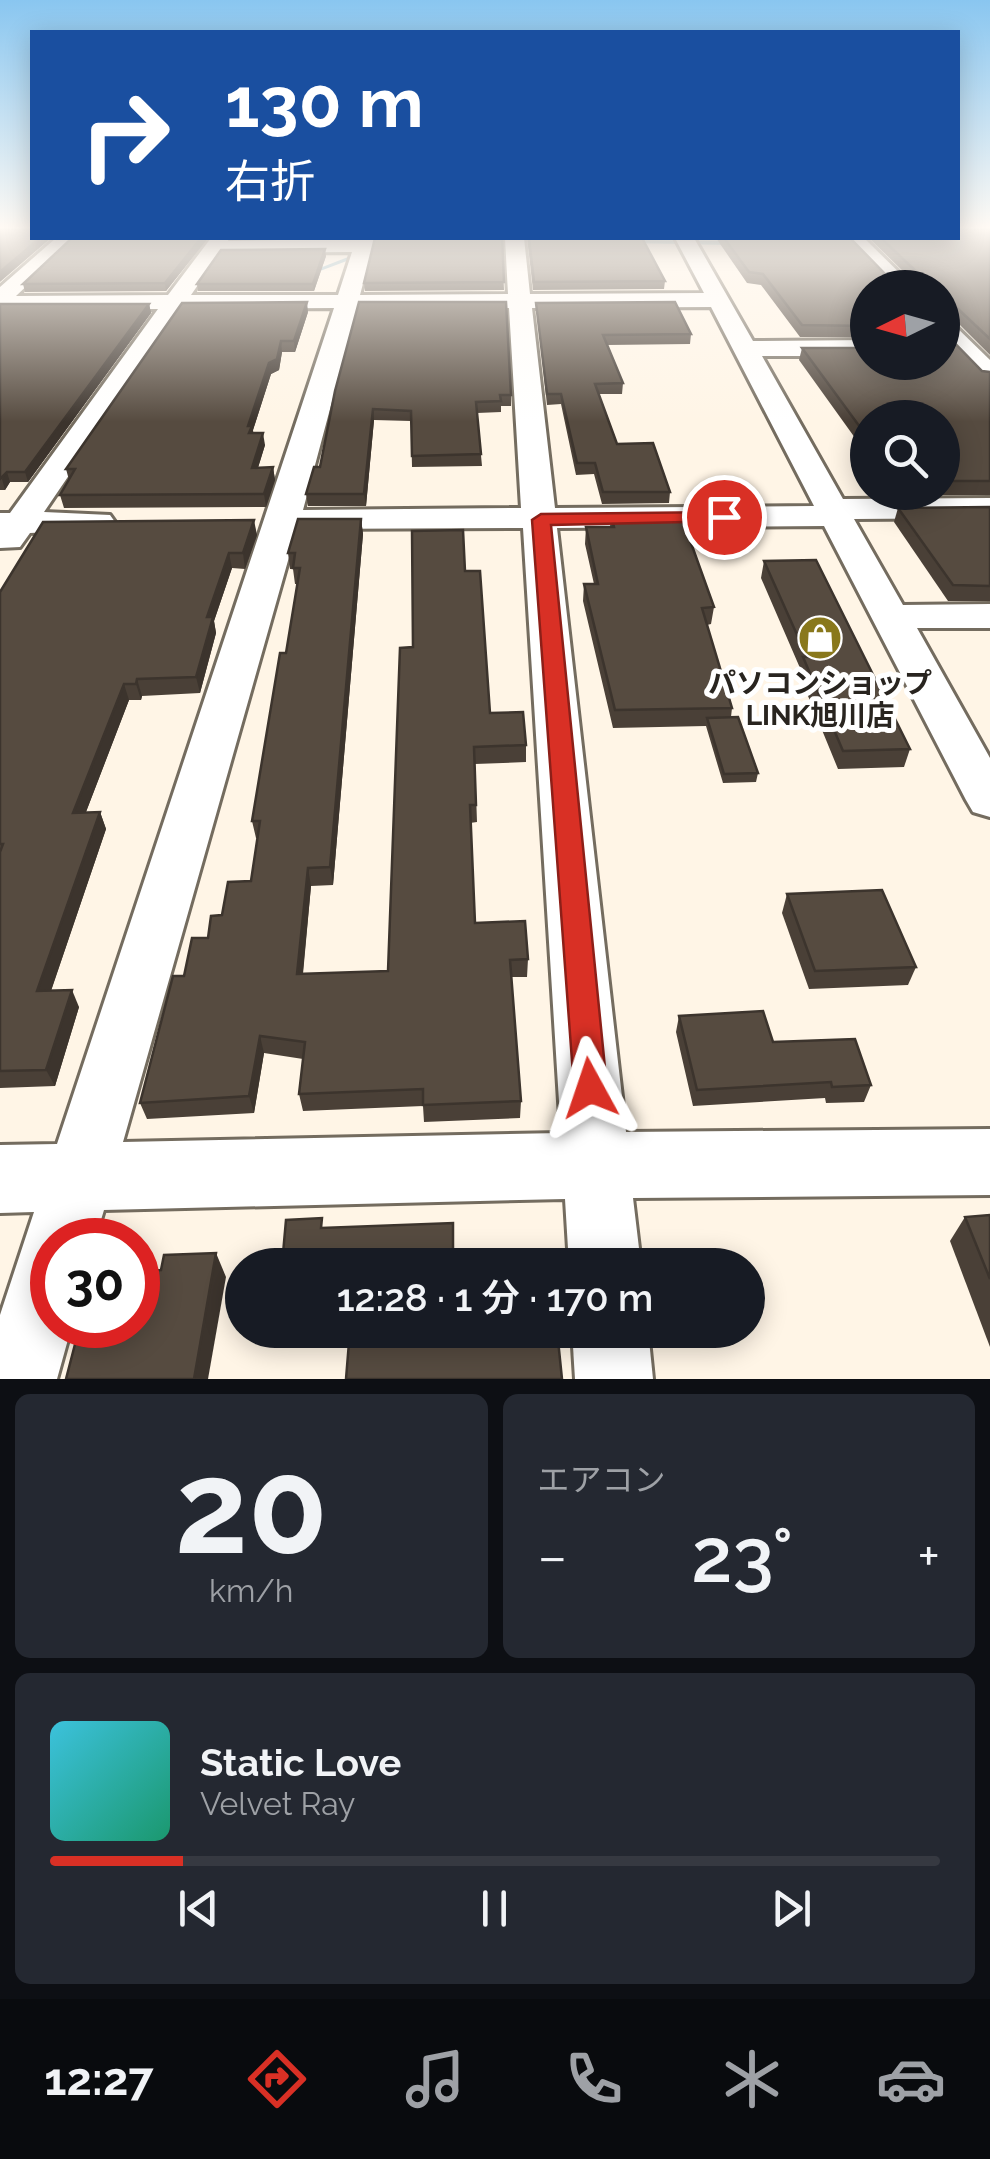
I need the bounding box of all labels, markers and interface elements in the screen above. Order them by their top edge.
text: 130 m [225,61,424,143]
icon: right [60,70,190,200]
text: 右折 [225,155,315,208]
north arrow [850,270,960,380]
map controls [850,270,960,510]
button: search [850,400,960,510]
pin [682,475,767,560]
icon: arrive [697,490,752,545]
shop icon: パソコンショップ LINK旭川店 [797,615,843,661]
place label: パソコンショップ LINK旭川店 [708,667,932,732]
position arrow [538,1036,642,1140]
speed limit sign: 30 [30,1218,160,1348]
text: 12:28 · 1 分 · 170 m [337,1275,653,1320]
text: 20 [175,1431,328,1583]
text: エアコン [538,1461,666,1498]
text: 23° [691,1511,793,1600]
text: − [538,1524,567,1589]
text: + [917,1524,940,1589]
text: km/h [209,1572,293,1609]
text: Static Love [200,1740,401,1785]
text: Velvet Ray [200,1785,355,1822]
icon: previous [171,1881,226,1936]
icon: pause [467,1881,522,1936]
icon: next [764,1881,819,1936]
icon: directions [242,2044,312,2114]
icon: music [400,2044,470,2114]
icon: phone [559,2044,629,2114]
icon: climate [717,2044,787,2114]
icon: car [876,2044,946,2114]
text: 12:27 [44,2053,154,2106]

